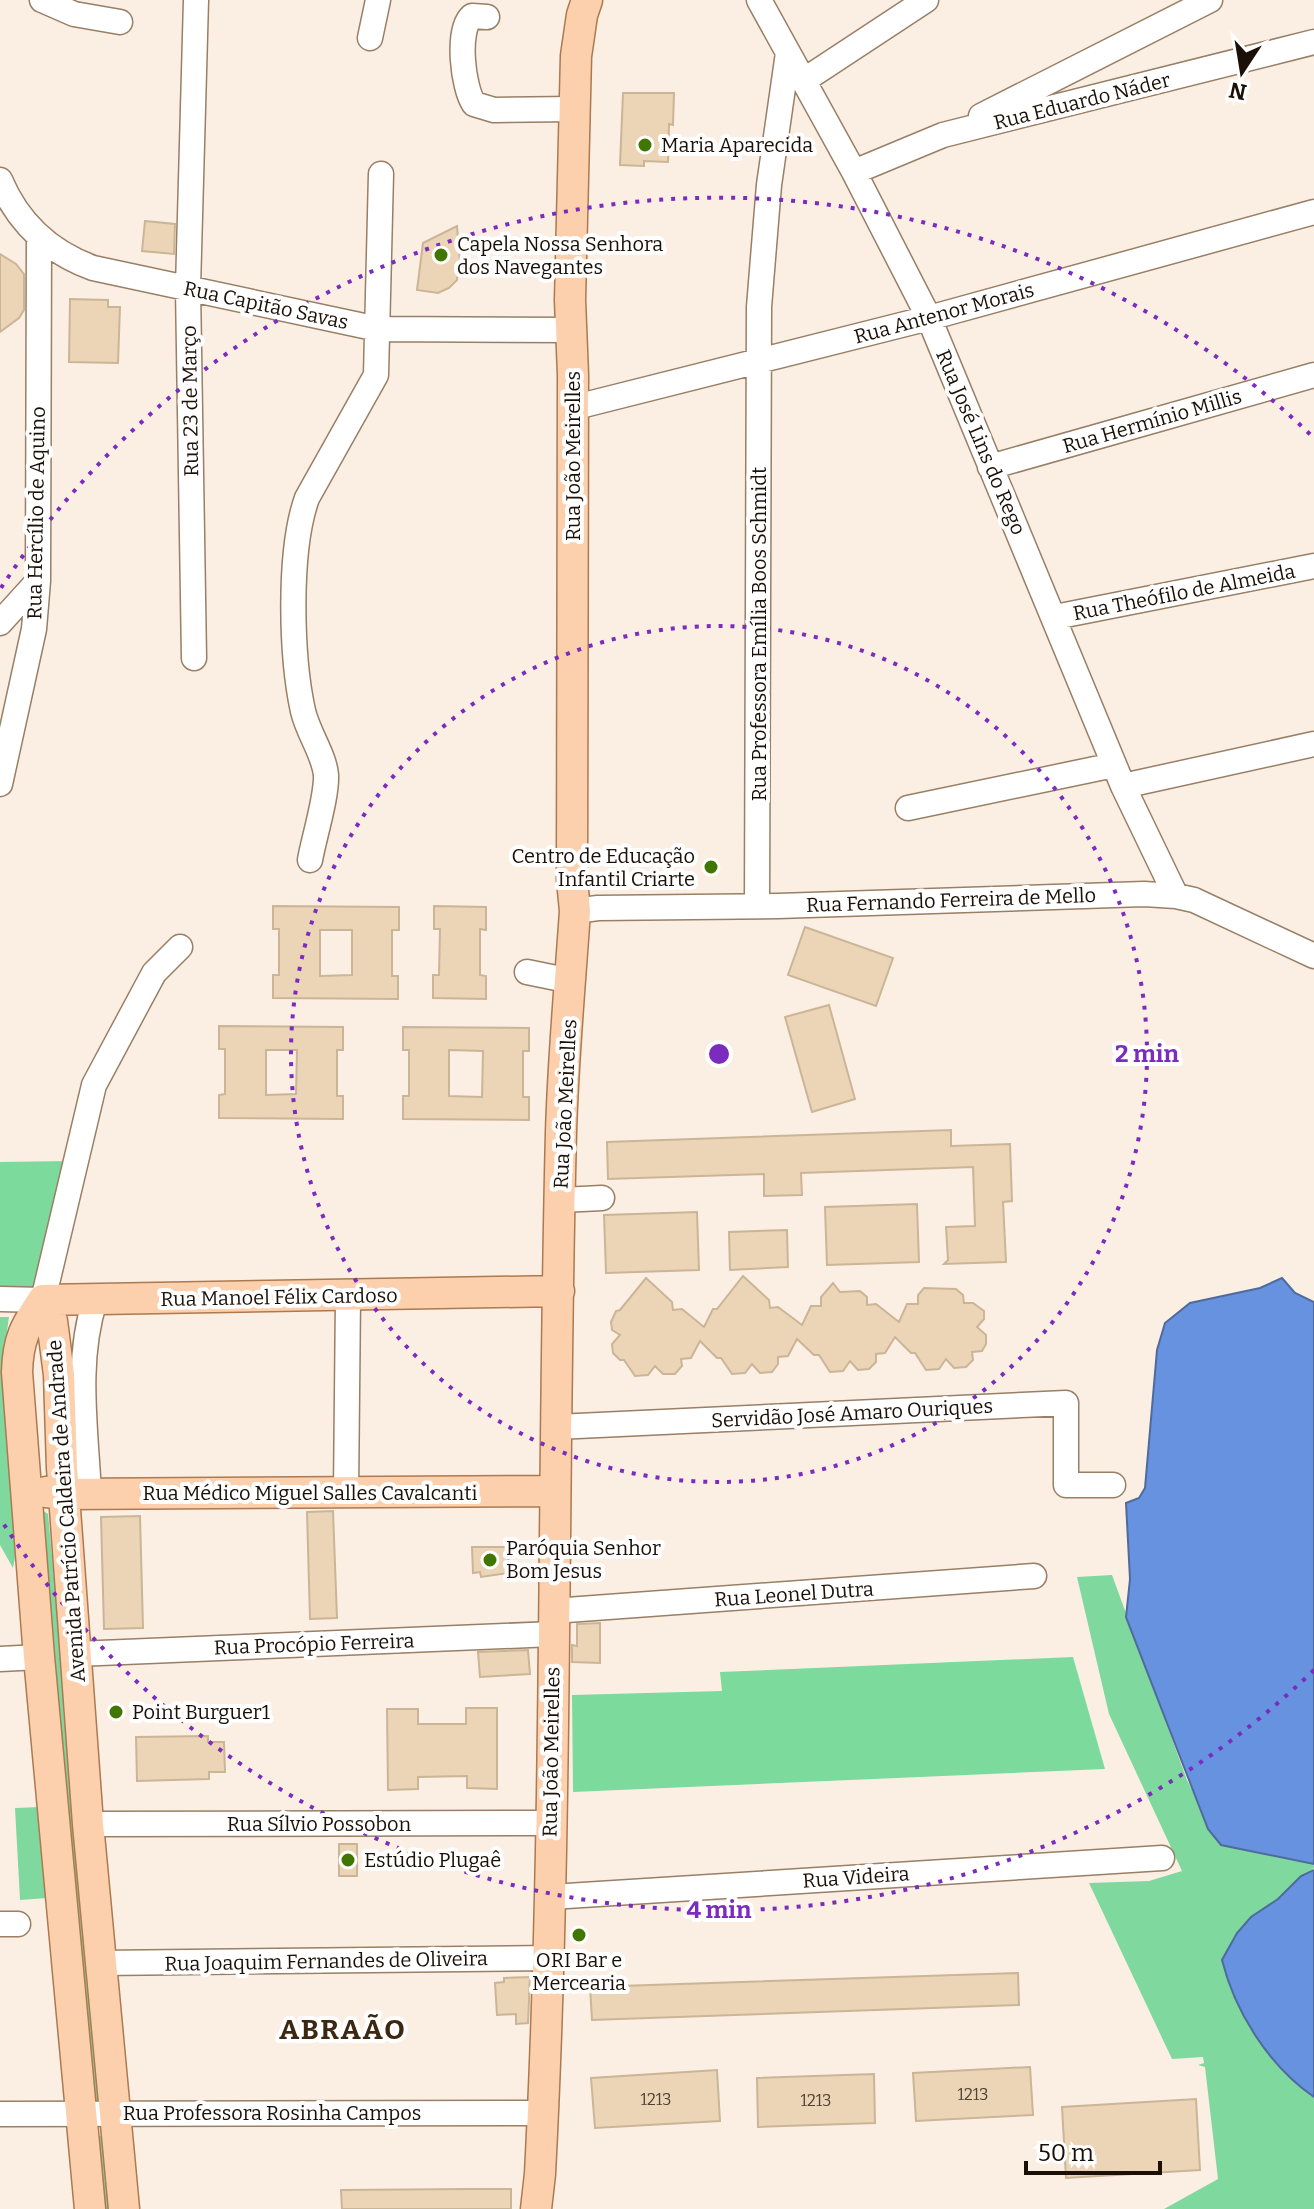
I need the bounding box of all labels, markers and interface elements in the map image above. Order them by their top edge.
north arrow [1202,32,1282,112]
street label: Rua Eduardo Náder [991,67,1173,135]
text: N [1227,76,1249,106]
place label: Maria Aparecida [661,133,813,157]
marker: Maria Aparecida [636,136,654,154]
place label: Capela Nossa Senhora dos Navegantes [457,232,663,279]
marker: Capela Nossa Senhora dos Navegantes [432,246,450,264]
street label: Rua Capitão Savas [182,276,350,334]
street label: Rua Antenor Morais [851,277,1037,349]
street label: Rua 23 de Março [177,325,203,477]
street label: Rua José Lins do Rego [931,346,1031,538]
street label: Rua João Meirelles [561,371,585,541]
street label: Rua Hermínio Millis [1060,384,1244,458]
street label: Rua Hercílio de Aquino [22,406,50,620]
street label: Rua Professora Emília Boos Schmidt [747,467,771,801]
street label: Rua Theófilo de Almeida [1071,559,1297,625]
place label: Centro de Educação Infantil Criarte [512,844,695,891]
marker: Centro de Educação Infantil Criarte [702,858,720,876]
street label: Rua Fernando Ferreira de Mello [806,883,1096,917]
street label: Rua João Meirelles [549,1018,581,1190]
centre of rings [705,1040,733,1068]
text: 2 min [1115,1040,1179,1068]
street label: Rua Manoel Félix Cardoso [160,1283,398,1311]
street label: Avenida Patrício Caldeira de Andrade [42,1339,90,1683]
street label: Servidão José Amaro Ouriques [710,1394,994,1432]
street label: Rua Médico Miguel Salles Cavalcanti [143,1481,477,1505]
place label: Paróquia Senhor Bom Jesus [506,1536,661,1583]
marker: Paróquia Senhor Bom Jesus [481,1551,499,1569]
street label: Rua Leonel Dutra [713,1576,875,1612]
street label: Rua Procópio Ferreira [213,1629,415,1659]
street label: Rua João Meirelles [538,1667,564,1837]
place label: Point Burguer1 [132,1700,270,1724]
marker: Point Burguer1 [107,1703,125,1721]
street label: Rua Sílvio Possobon [227,1812,412,1836]
place label: Estúdio Plugaê [364,1848,501,1872]
marker: Estúdio Plugaê [339,1851,357,1869]
street label: Rua Videira [802,1861,910,1893]
text: 4 min [687,1896,752,1924]
marker: ORI Bar e Mercearia [570,1926,588,1944]
street label: Rua Joaquim Fernandes de Oliveira [164,1946,488,1976]
place label: ORI Bar e Mercearia [532,1948,626,1995]
district label: ABRAÃO [279,2013,407,2046]
house number: 1213 [958,2085,988,2104]
house number: 1213 [641,2090,671,2109]
house number: 1213 [801,2091,831,2110]
street label: Rua Professora Rosinha Campos [123,2101,421,2125]
scale bar [1026,2125,1160,2175]
text: 50 m [1038,2139,1094,2167]

